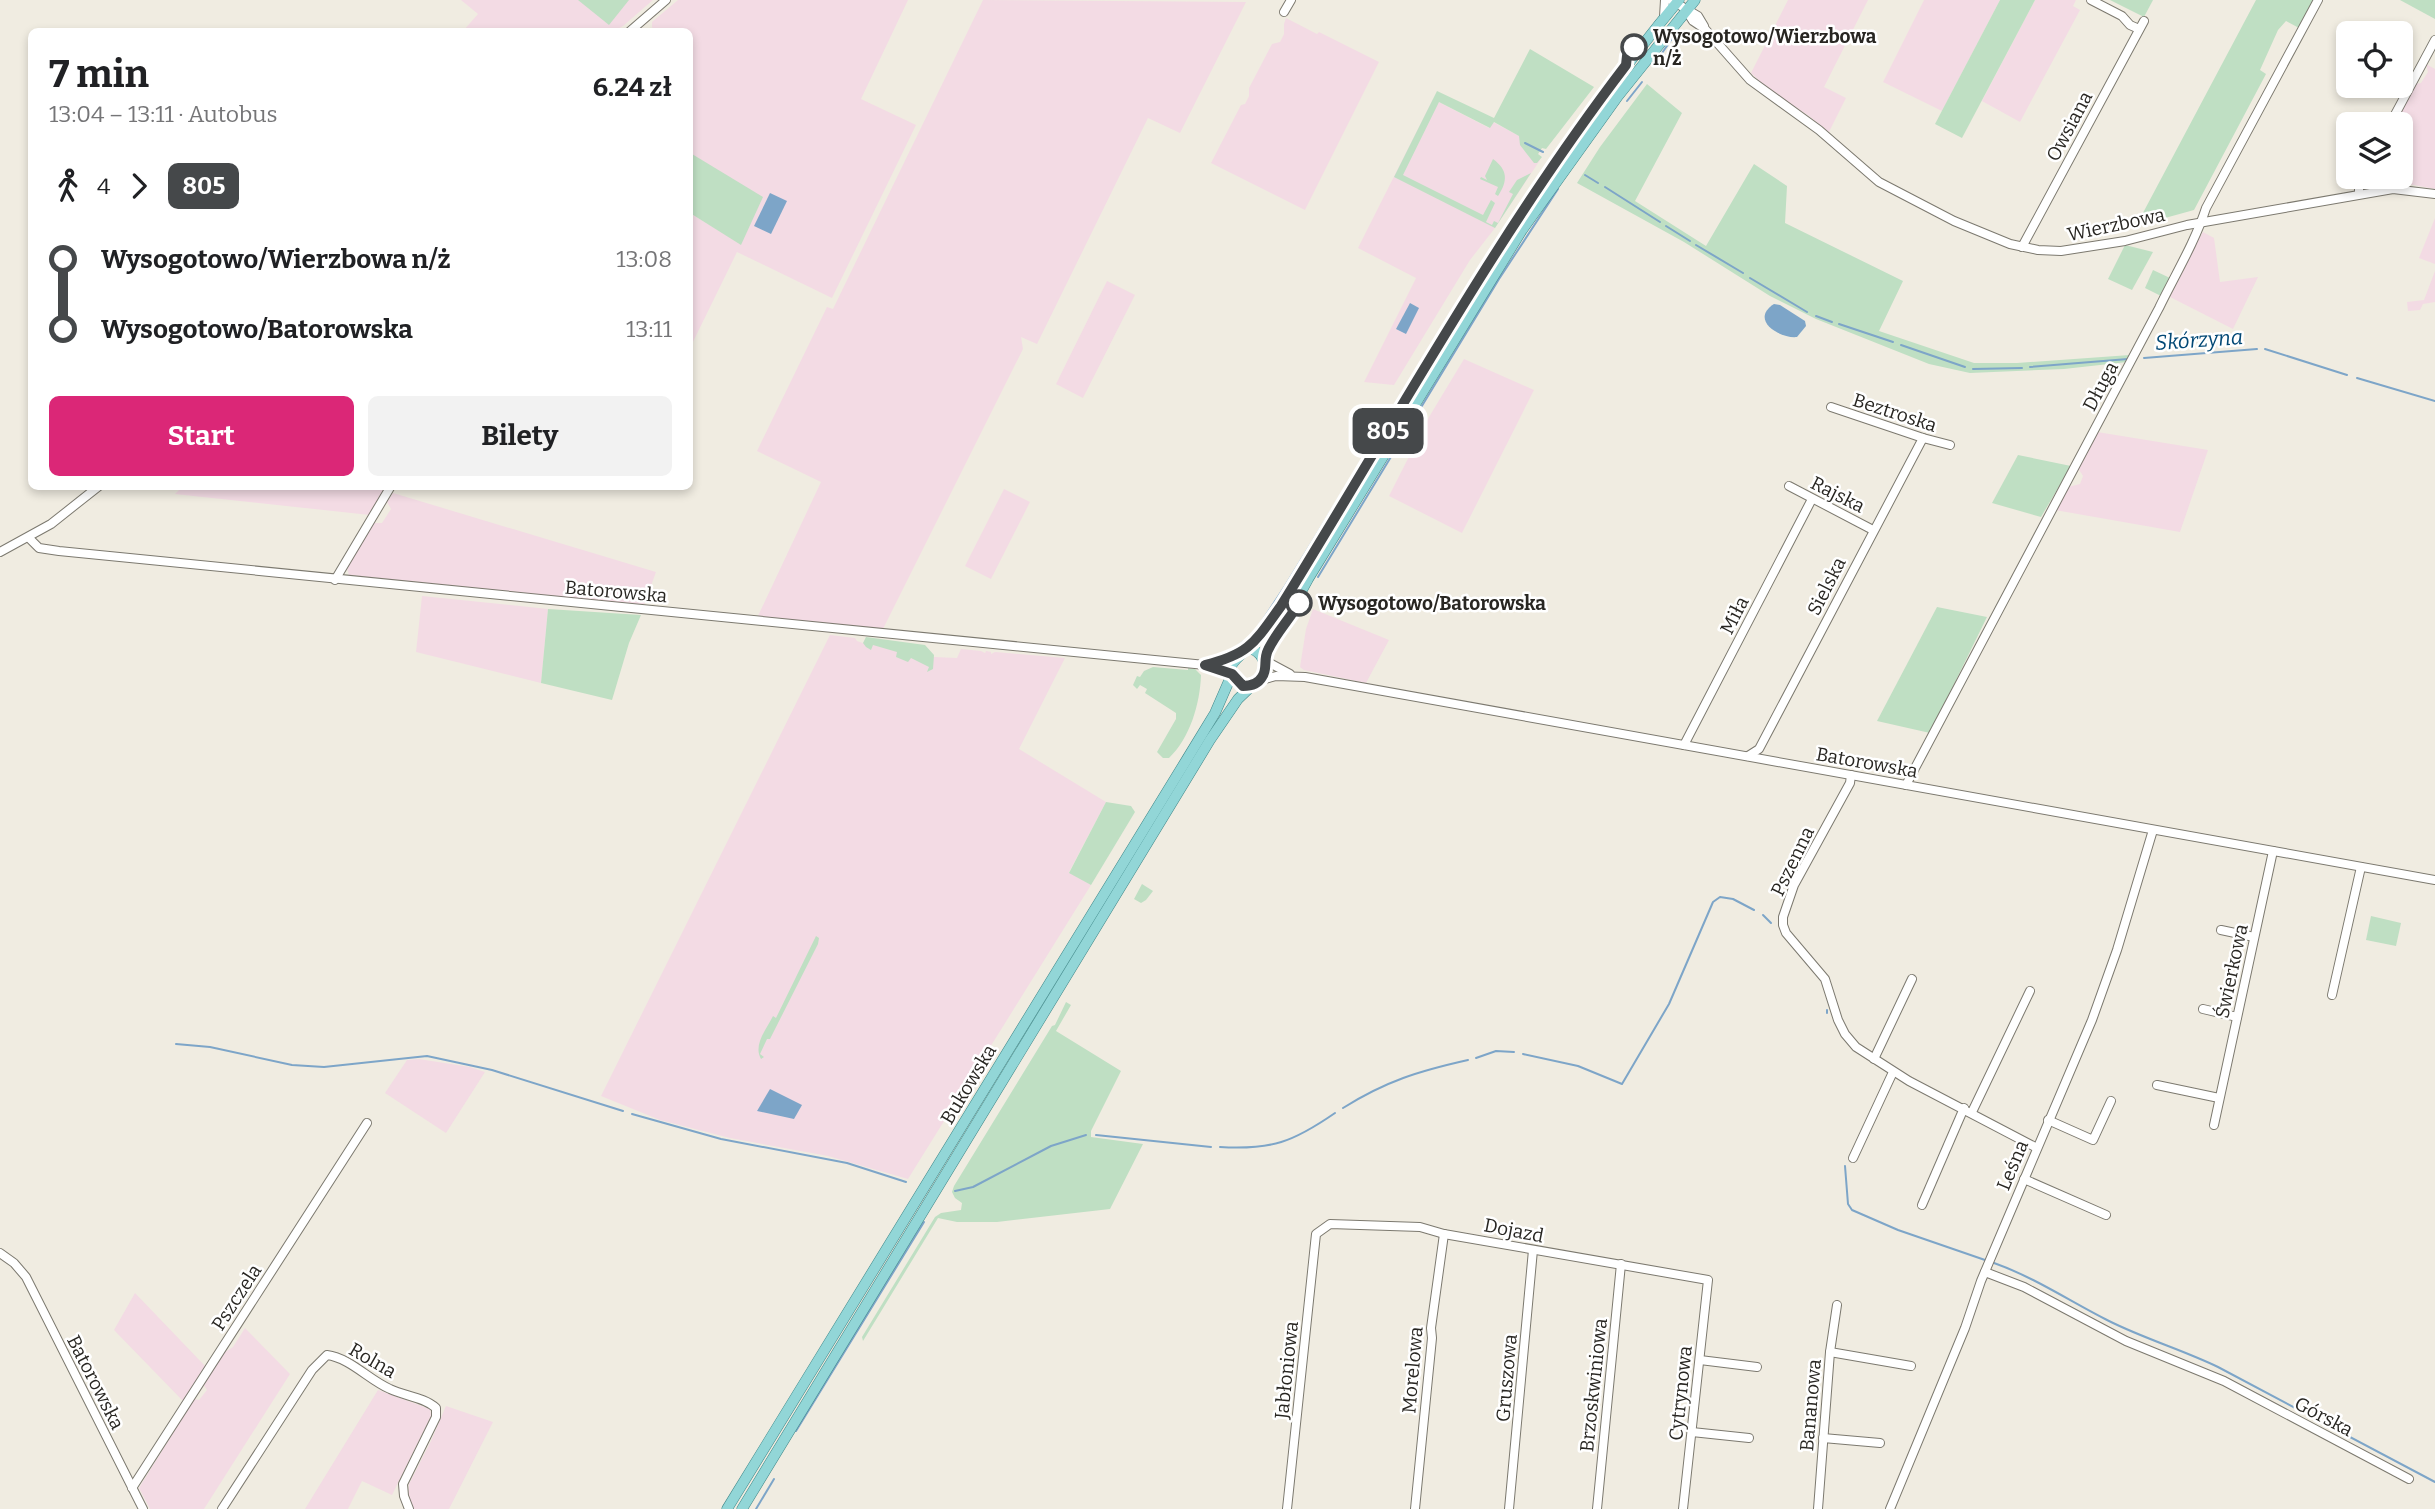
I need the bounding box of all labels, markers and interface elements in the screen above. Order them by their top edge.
map controls [2336,21,2413,189]
button: locate [2336,21,2413,98]
place label: Wysogotowo/Wierzbowa n/ż [1653,25,1877,70]
marker: Wysogotowo/Wierzbowa n/ż [1621,34,1647,60]
text: 7 min [49,51,149,97]
text: 6.24 zł [593,72,672,103]
street label: Owsiana [2041,87,2098,165]
text: 13:04 – 13:11 · Autobus [49,100,278,128]
button: layers [2336,112,2413,189]
icon: walk [49,167,87,205]
icon: forward [120,167,158,205]
text: 4 [97,172,110,200]
text: 805 [182,172,225,200]
street label: Wierzbowa [2065,203,2167,246]
text: Wysogotowo/Wierzbowa n/ż [101,244,451,275]
text: 13:08 [616,245,672,273]
text: Wysogotowo/Batorowska [101,314,413,345]
text: 13:11 [626,315,672,343]
water label: Skórzyna [2154,324,2244,356]
street label: Długa [2078,357,2123,415]
street label: Beztroska [1850,388,1940,437]
button: Start [49,396,354,476]
button: Bilety [368,396,672,476]
line badge: 805 [1348,408,1428,454]
text: 805 [1367,417,1409,445]
street label: Rajska [1807,471,1869,518]
street label: Sielska [1802,553,1851,619]
street label: Batorowska [564,576,669,607]
marker: Wysogotowo/Batorowska [1286,590,1312,616]
place label: Wysogotowo/Batorowska [1318,592,1546,615]
street label: Miła [1715,592,1754,638]
street label: Batorowska [1814,742,1920,783]
street label: Pszenna [1766,822,1819,900]
street label: Świerkowa [2210,921,2253,1020]
street label: Bukowska [936,1040,1001,1128]
street label: Leśna [1992,1136,2034,1194]
street label: Dojazd [1482,1213,1546,1248]
street label: Pszczela [207,1259,267,1335]
street label: Brzoskwiniowa [1575,1317,1612,1453]
street label: Jabłoniowa [1270,1320,1303,1421]
street label: Morelowa [1397,1325,1428,1414]
street label: Batorowska [62,1331,129,1434]
street label: Gruszowa [1491,1333,1522,1423]
street label: Rolna [345,1338,401,1383]
street label: Cytrynowa [1664,1344,1697,1442]
street label: Bananowa [1795,1357,1826,1452]
street label: Górska [2291,1392,2357,1442]

